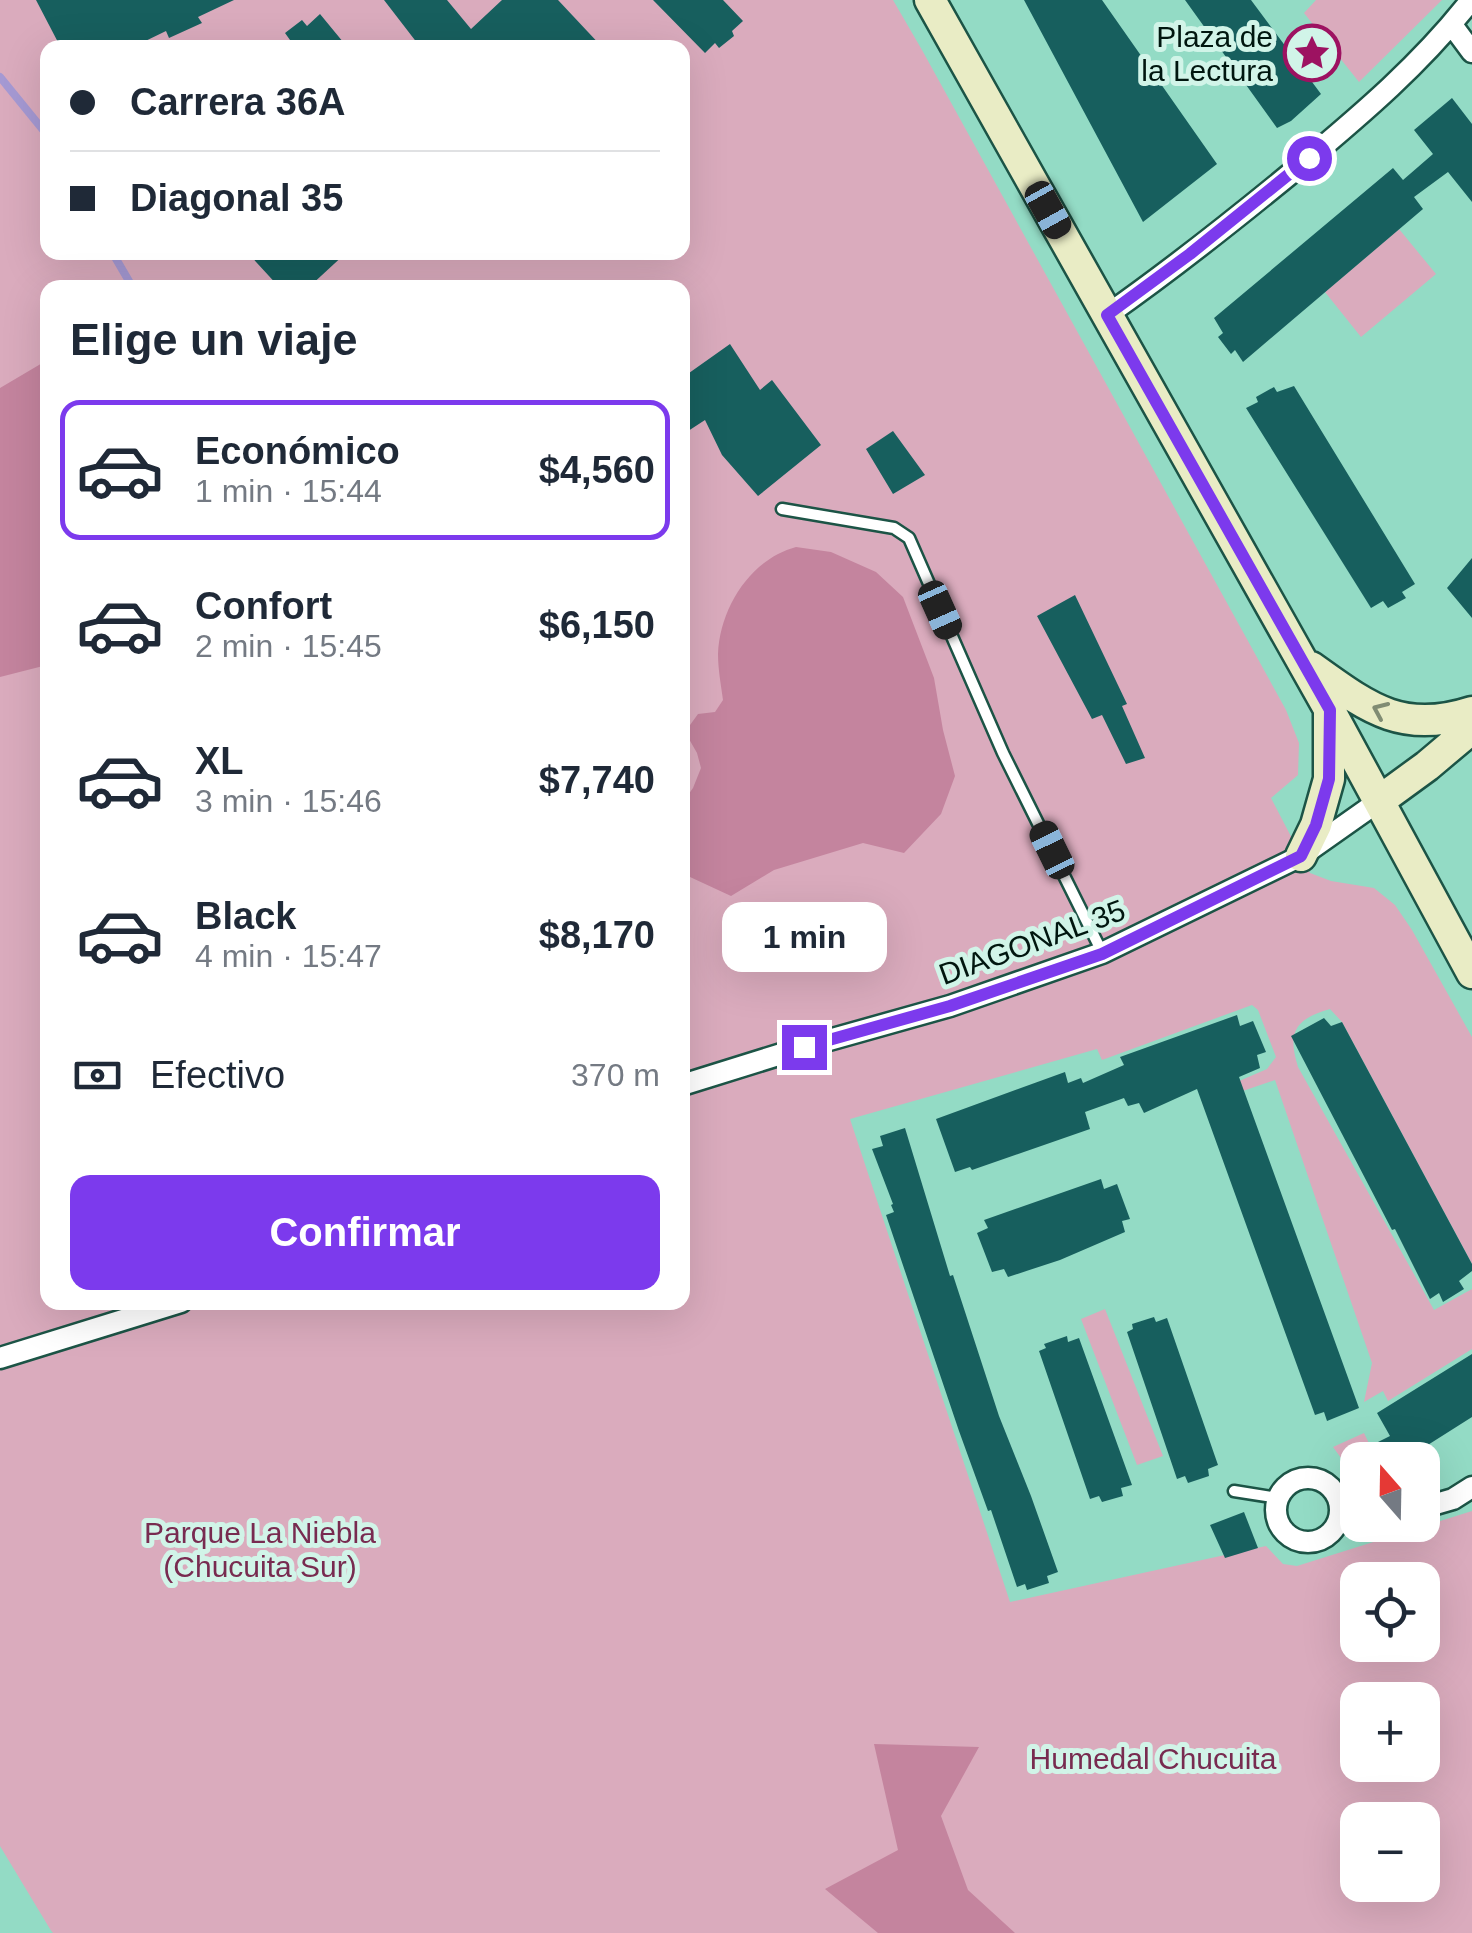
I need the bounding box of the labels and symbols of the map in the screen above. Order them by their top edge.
place label: Plaza de la Lectura [1141,20,1273,87]
place icon: Plaza de la Lectura [1282,23,1342,83]
route start [1287,136,1332,181]
car [1020,176,1076,244]
car [914,576,966,644]
one-way arrow [1373,702,1391,722]
car [1025,816,1079,884]
street label: DIAGONAL 35 [934,893,1130,991]
callout: 1 min [722,902,886,972]
route end [782,1025,827,1070]
north arrow [1340,1442,1440,1542]
park label: Parque La Niebla (Chucuita Sur) [144,1516,376,1583]
park label: Humedal Chucuita [1030,1742,1277,1775]

